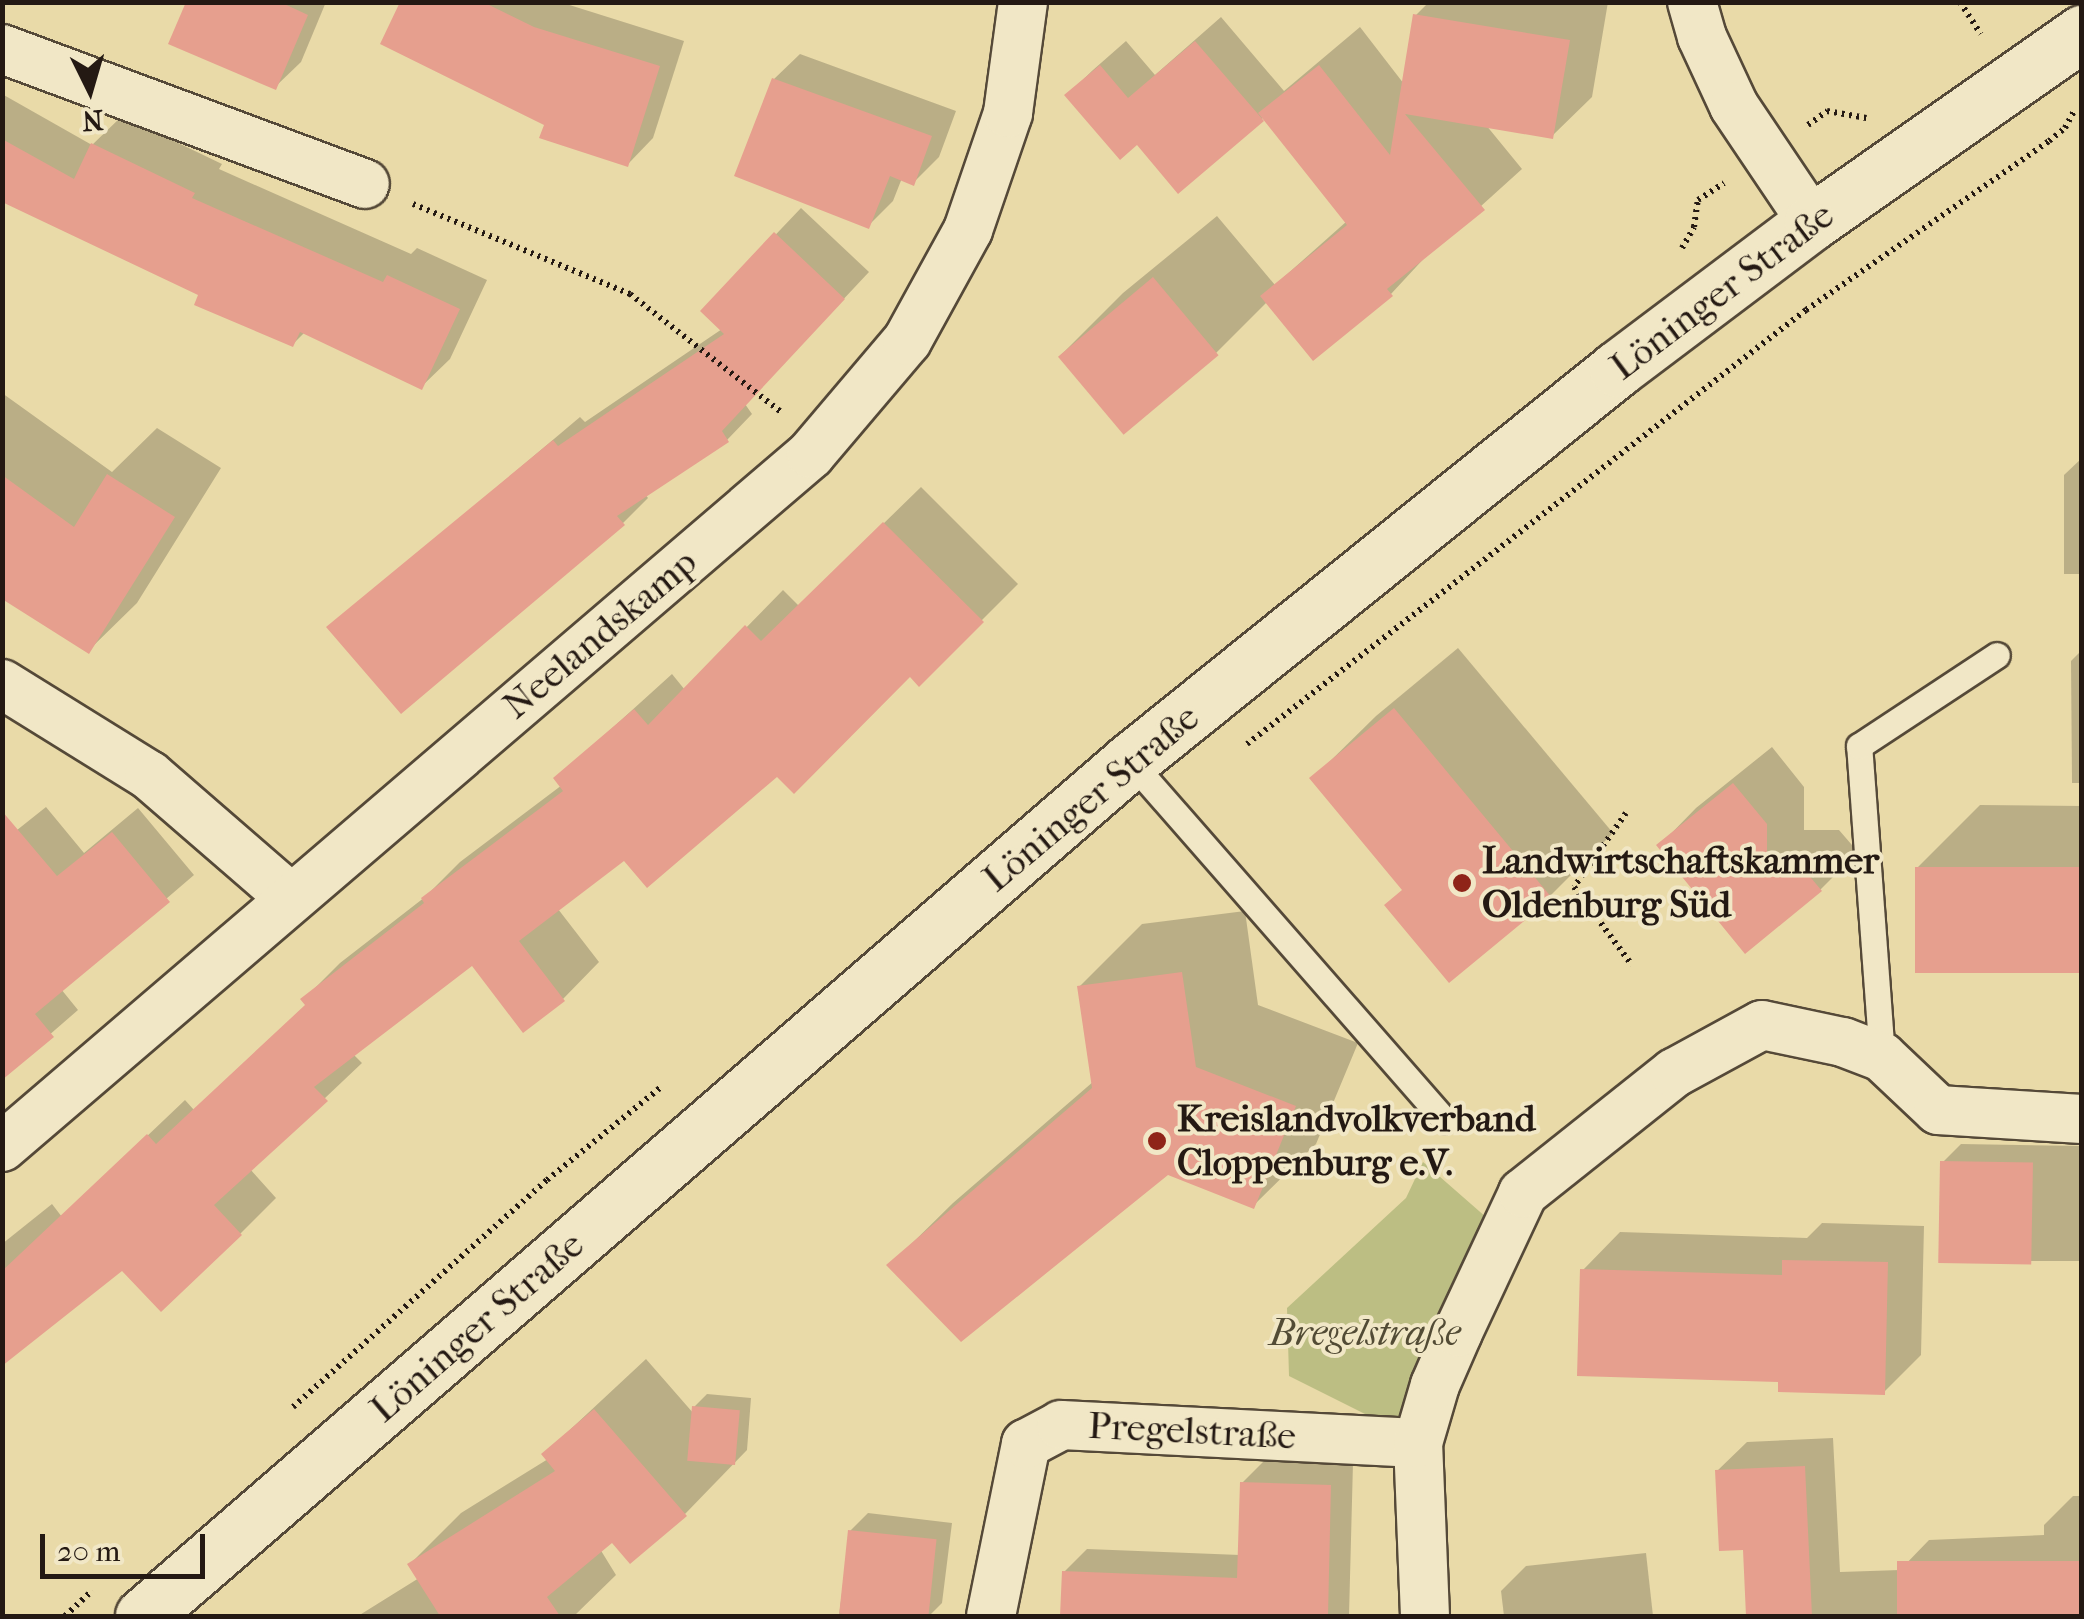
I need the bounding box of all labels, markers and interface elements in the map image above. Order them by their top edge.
north arrow [40,40,140,140]
text: N [81,103,105,138]
street label: Löninger Straße [1601,192,1843,390]
street label: Neelandskamp [494,540,706,728]
street label: Löninger Straße [974,695,1208,901]
place label: Landwirtschaftskammer Oldenburg Süd [1482,838,1879,928]
marker: Landwirtschaftskammer Oldenburg Süd [1451,872,1473,894]
place label: Kreislandvolkverband Cloppenburg e.V. [1177,1096,1535,1186]
marker: Kreislandvolkverband Cloppenburg e.V. [1146,1130,1168,1152]
street label: Löninger Straße [361,1222,593,1432]
park label: Bregelstraße [1269,1310,1461,1356]
street label: Pregelstraße [1087,1403,1297,1459]
scale bar [45,1514,210,1576]
text: 20 m [57,1534,120,1569]

